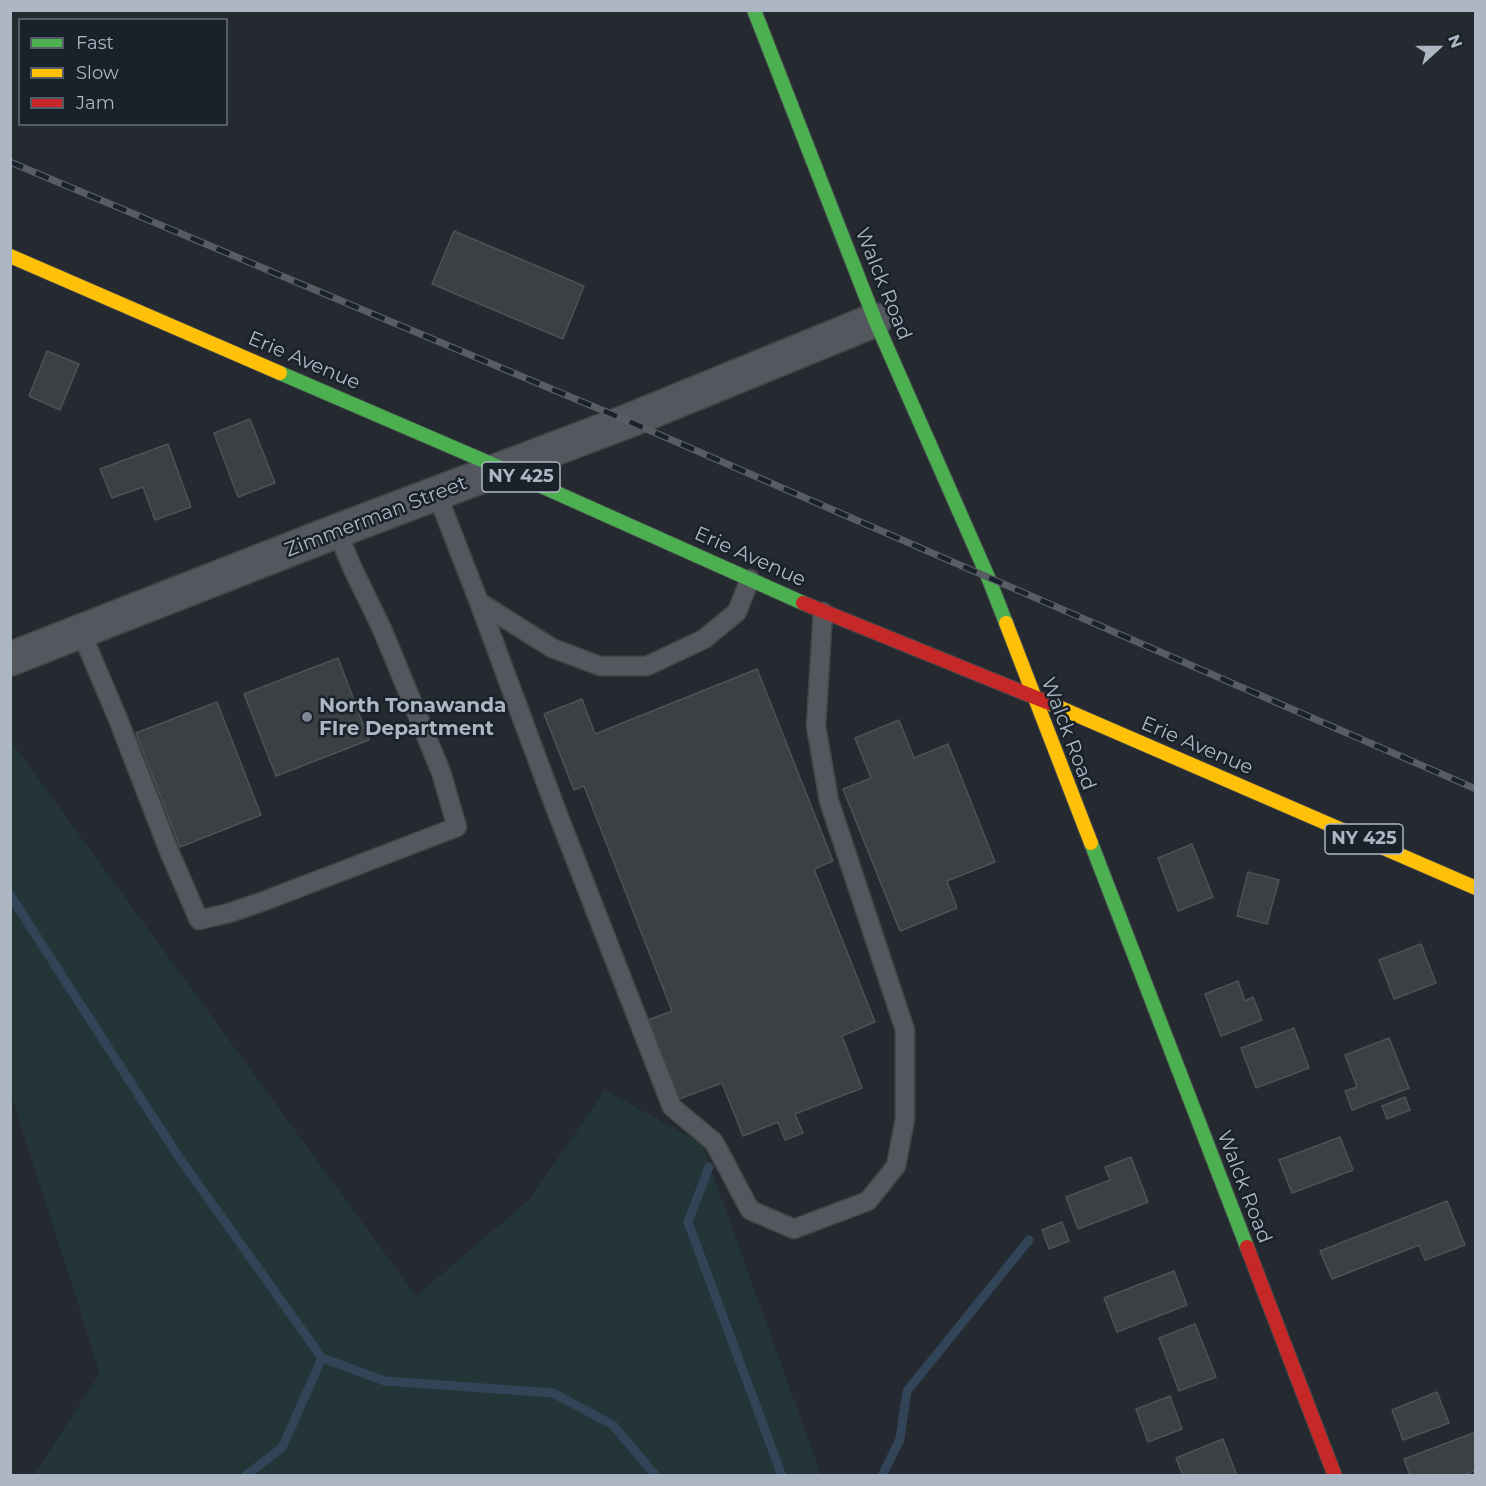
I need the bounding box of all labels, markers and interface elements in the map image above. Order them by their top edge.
legend [18,18,228,126]
north arrow [1408,18,1468,78]
text: Fast [76,32,114,54]
text: N [1444,32,1466,51]
text: Slow [76,62,119,84]
text: Jam [76,92,115,114]
street label: Walck Road [850,224,916,344]
street label: Erie Avenue [244,327,364,395]
road number: NY 425 [482,462,560,492]
street label: Zimmerman Street [282,471,470,563]
street label: Erie Avenue [691,522,809,592]
street label: Walck Road [1035,674,1101,794]
place label: North Tonawanda FIre Department [319,694,506,741]
marker: North Tonawanda FIre Department [300,710,314,724]
street label: Erie Avenue [1137,712,1257,780]
road number: NY 425 [1325,824,1403,854]
street label: Walck Road [1211,1127,1277,1247]

